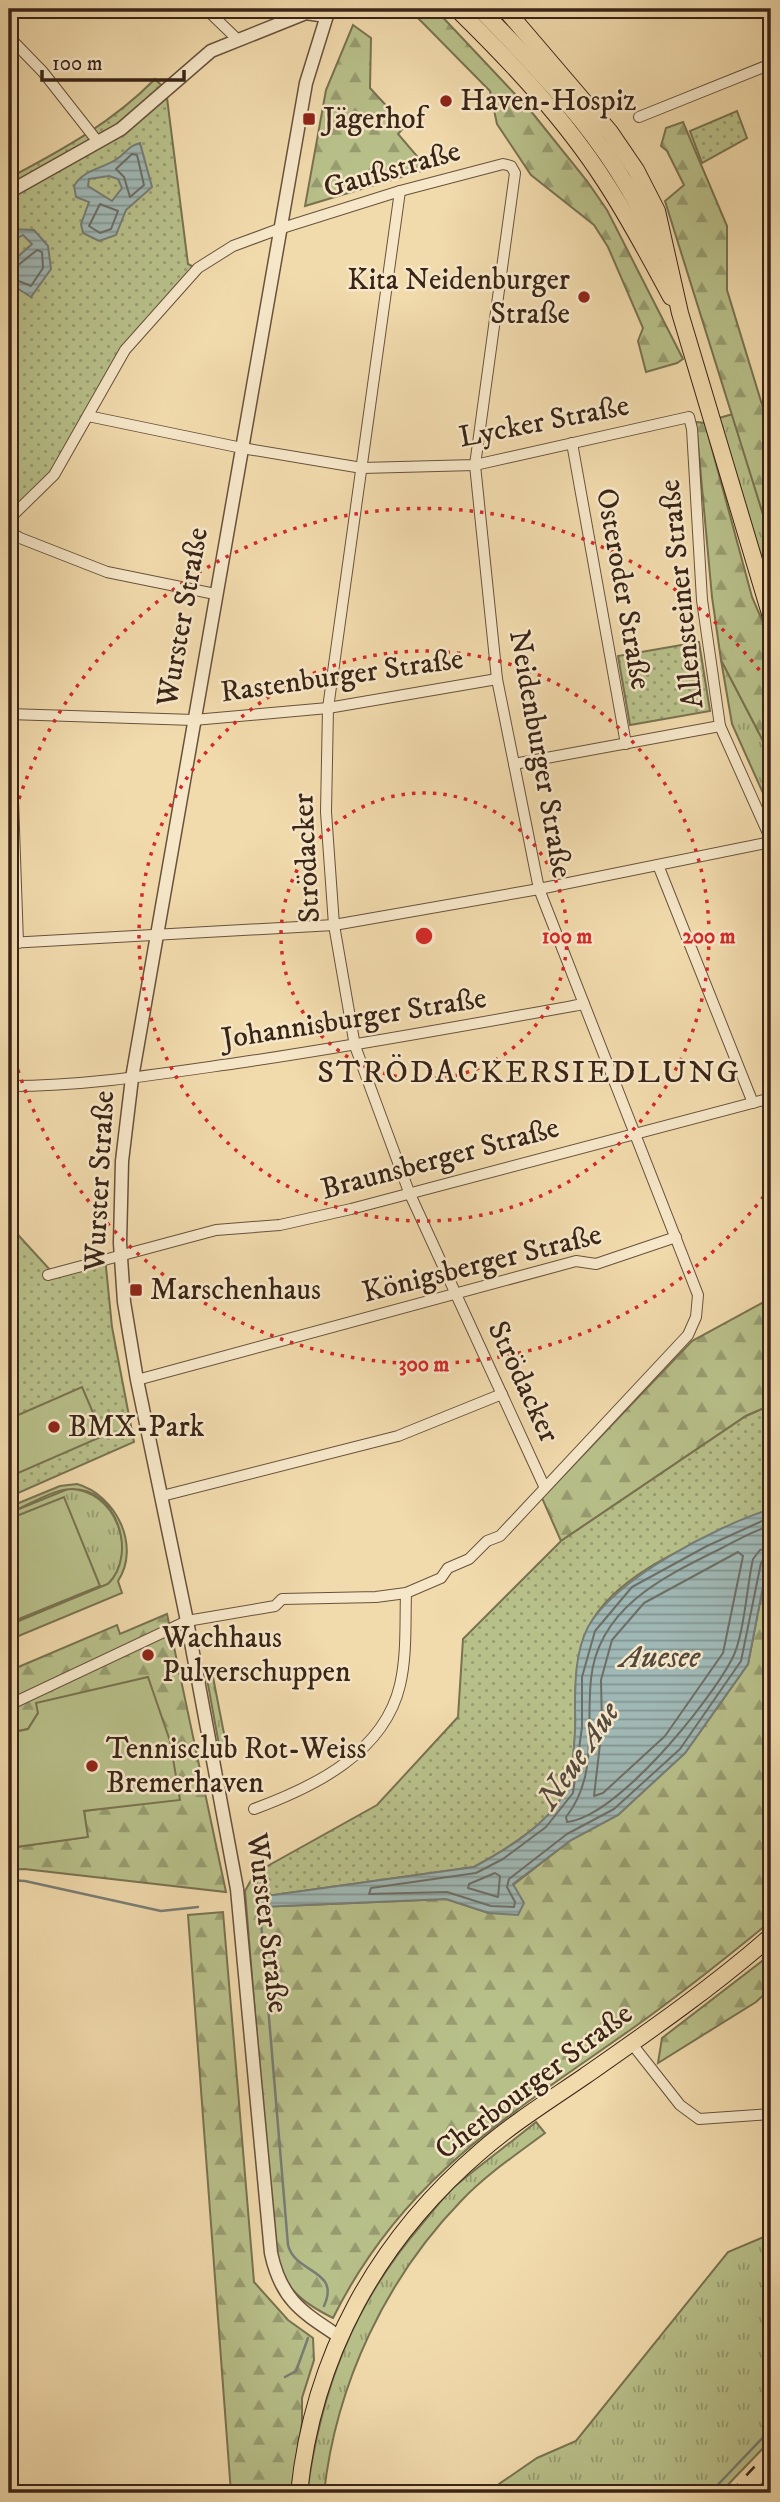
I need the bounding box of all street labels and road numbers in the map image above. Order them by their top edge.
street label: Gaußstraße [319,133,465,207]
street label: Lycker Straße [456,387,632,457]
street label: Allensteiner Straße [652,478,712,710]
street label: Osteroder Straße [587,485,659,693]
street label: Wurster Straße [149,525,217,710]
street label: Neidenburger Straße [500,627,580,881]
street label: Rastenburger Straße [218,641,466,711]
street label: Strödacker [285,792,329,924]
street label: Johannisburger Straße [216,980,489,1059]
street label: Wurster Straße [77,1090,123,1273]
street label: Braunsberger Straße [317,1109,563,1209]
street label: Königsberger Straße [358,1216,606,1312]
street label: Strödacker [479,1315,567,1449]
street label: Wurster Straße [237,1830,296,2015]
street label: Cherbourger Straße [428,1996,640,2168]

